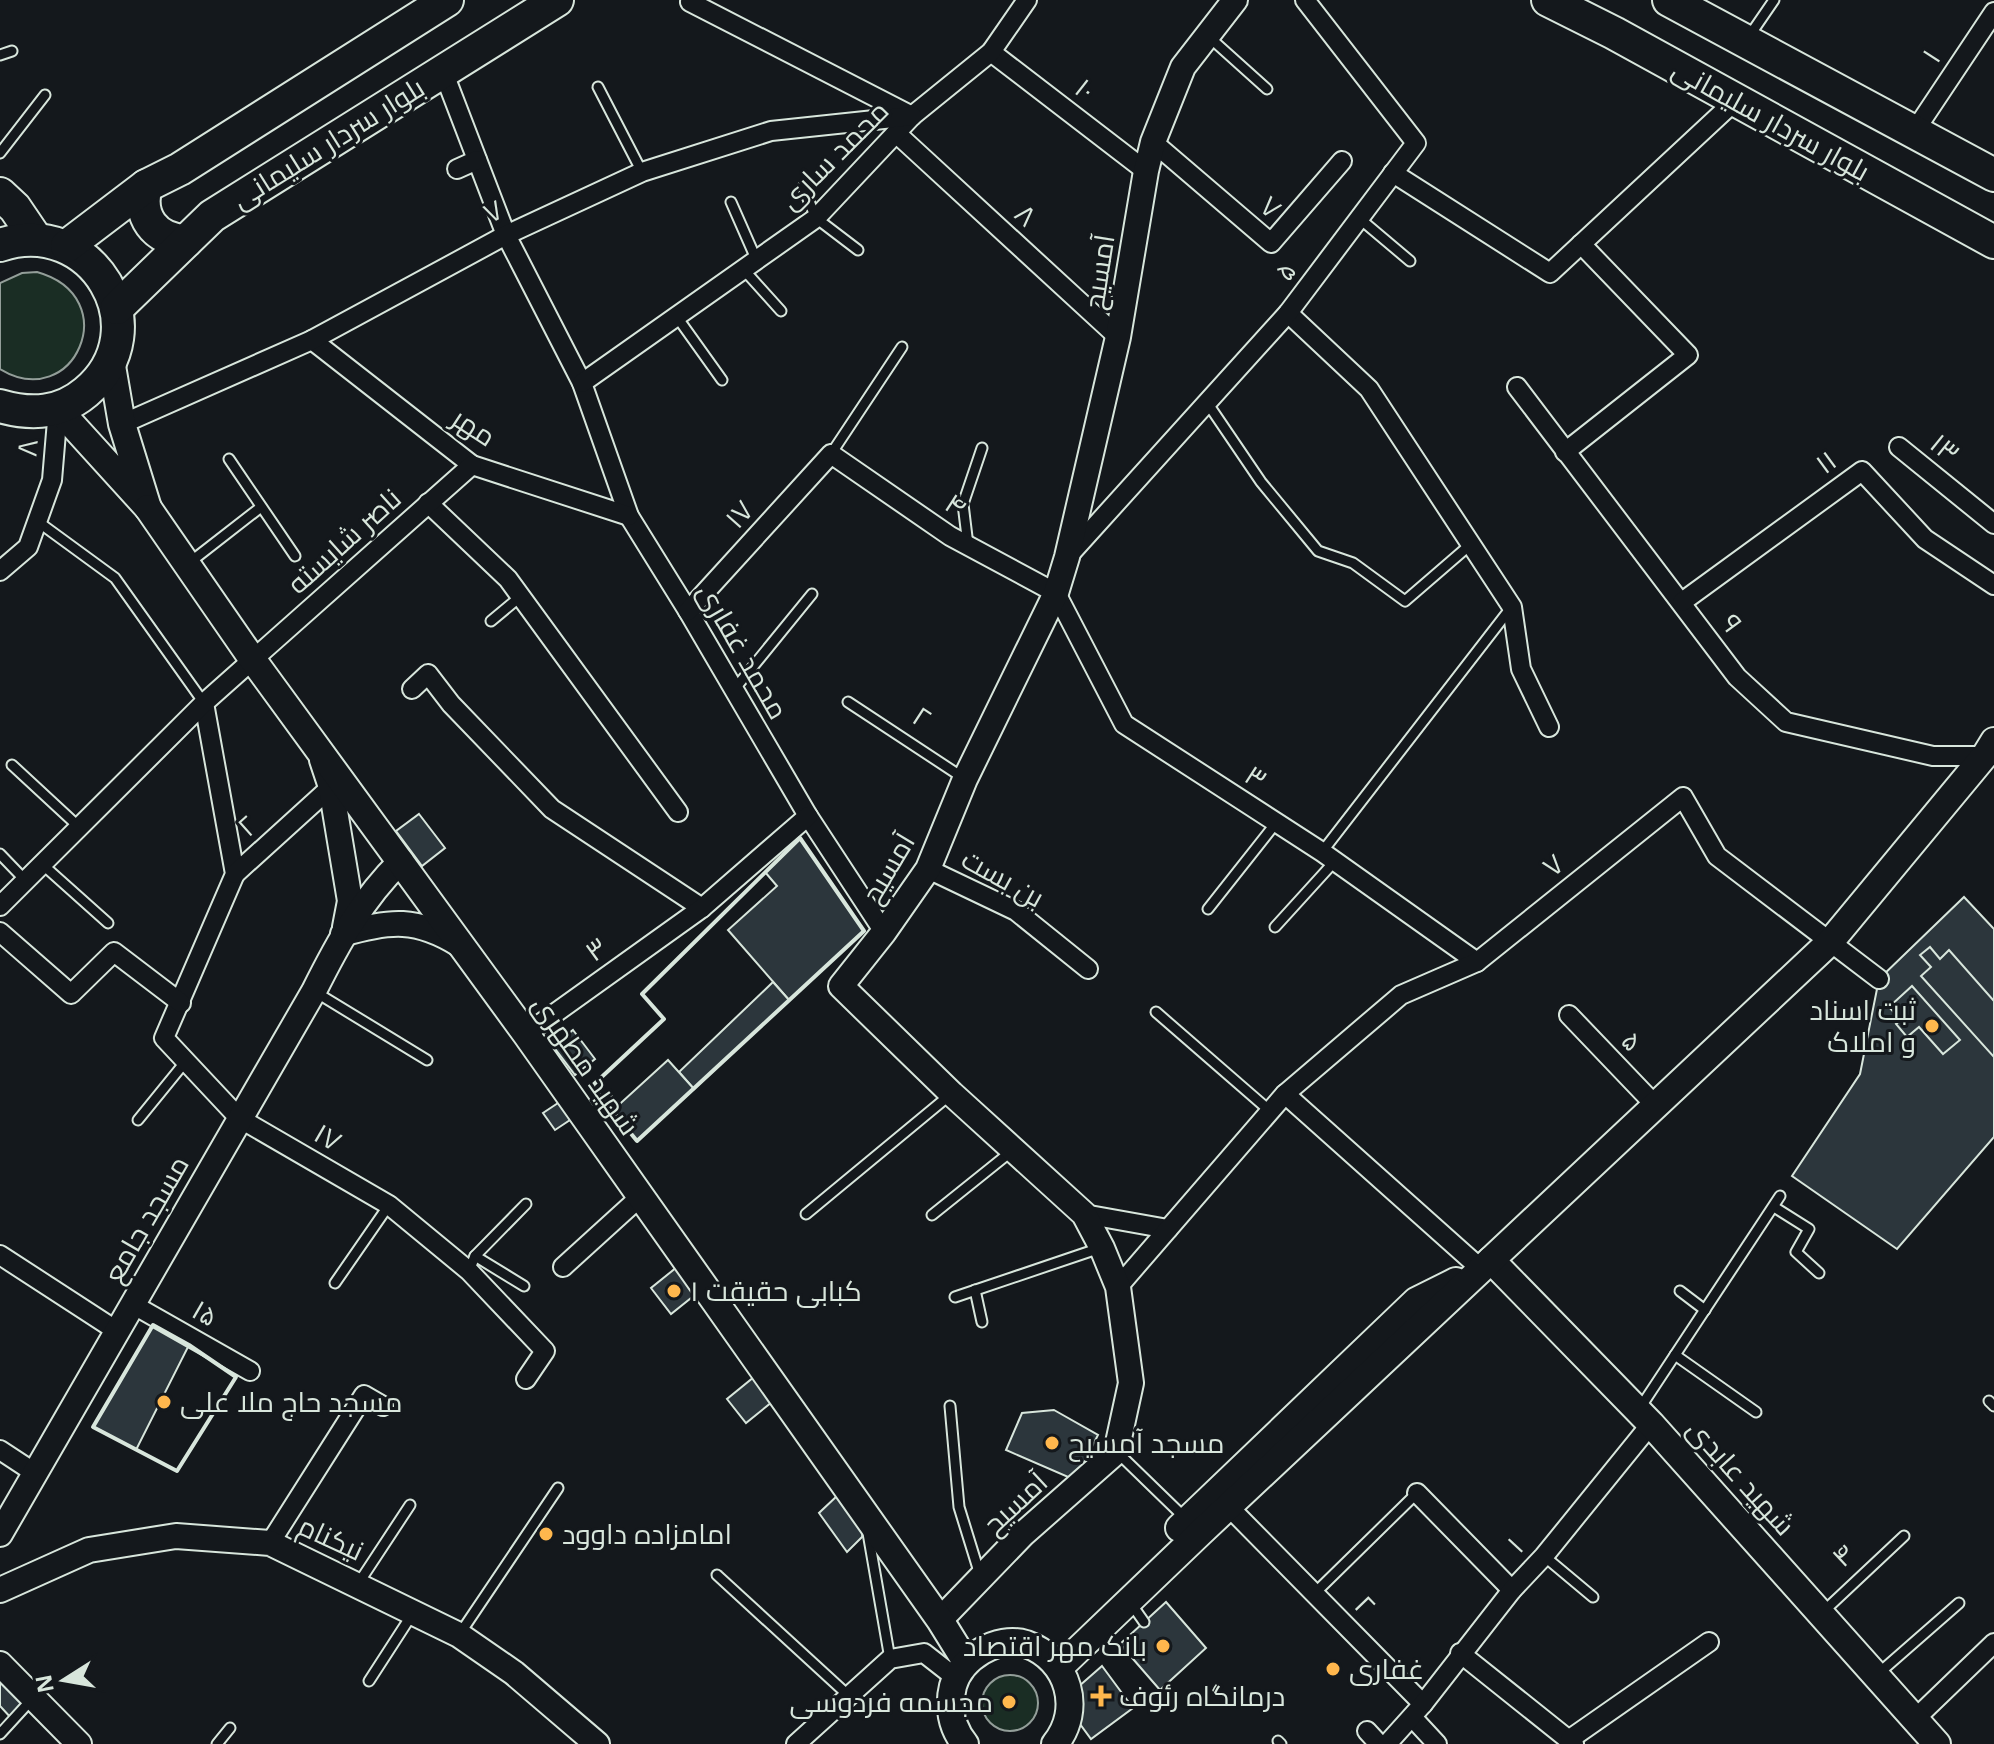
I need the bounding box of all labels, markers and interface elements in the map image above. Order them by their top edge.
street label: ۱ [1912,41,1948,69]
street label: بلوار سردار سلیمانی [1666,49,1877,189]
street label: بلوار سردار سلیمانی [224,68,431,217]
street label: ۱۰ [1068,68,1103,108]
street label: محمد ساری [770,91,896,217]
street label: ۷ [1253,186,1291,226]
street label: ۷ [476,189,509,231]
street label: ۸ [1007,194,1046,234]
street label: آمسیح [1073,231,1124,312]
street label: ۵ [1264,253,1304,288]
street label: مهر [444,397,504,454]
street label: ۱۳ [1923,424,1968,471]
street label: ۸ [6,438,46,458]
street label: ۱۱ [1807,441,1844,482]
street label: ناصر شایسته [278,479,408,601]
street label: ۴ [938,483,975,525]
street label: ۱۷ [715,491,761,536]
street label: محمد غفاری [690,576,798,725]
street label: ۹ [1713,605,1752,639]
street label: ۲ [906,696,939,736]
street label: ۳ [1238,755,1275,797]
street label: ۲ [228,806,265,844]
street label: آمسیح [851,825,924,910]
street label: بن بست [955,839,1052,915]
street label: ۷ [1534,844,1571,884]
street label: ۳ [577,927,614,969]
street label: شهید مطهری [524,987,649,1142]
place label: ثبت اسناد و املاک [1809,990,1917,1060]
marker: ثبت اسناد و املاک [1923,1017,1941,1035]
street label: ۵ [1614,1022,1652,1059]
street label: ۱۷ [308,1113,349,1159]
street label: مسجد جامع [94,1148,198,1289]
place label: کبابی حقیقت ۱ [690,1271,862,1309]
marker: کبابی حقیقت ۱ [665,1282,683,1300]
street label: ۱۵ [186,1290,225,1335]
place label: مسجد حاج ملا علی [180,1382,402,1421]
marker: مسجد حاج ملا علی [155,1393,173,1411]
street label: شهید عابدی [1679,1410,1804,1543]
place label: مسجد آمسیح [1068,1423,1225,1462]
marker: مسجد آمسیح [1043,1434,1061,1452]
street label: آمسیح [974,1462,1056,1543]
street label: نیکنام [292,1505,370,1571]
place label: امامزاده داوود [562,1514,732,1552]
marker: امامزاده داوود [537,1525,555,1543]
street label: ۱ [1497,1528,1531,1560]
street label: ۴ [1823,1534,1862,1575]
street label: ۲ [1347,1586,1385,1623]
place label: بانک مهر اقتصاد [963,1626,1147,1664]
marker: بانک مهر اقتصاد [1154,1637,1172,1655]
north arrow [24,1640,104,1720]
place label: غفاری [1349,1649,1424,1687]
marker: غفاری [1324,1660,1342,1678]
text: N [27,1672,60,1696]
place label: درمانگاه رئوف [1119,1676,1285,1714]
place label: مجسمه فردوسی [790,1682,993,1720]
marker: درمانگاه رئوف [1090,1685,1112,1707]
marker: مجسمه فردوسی [1000,1693,1018,1711]

